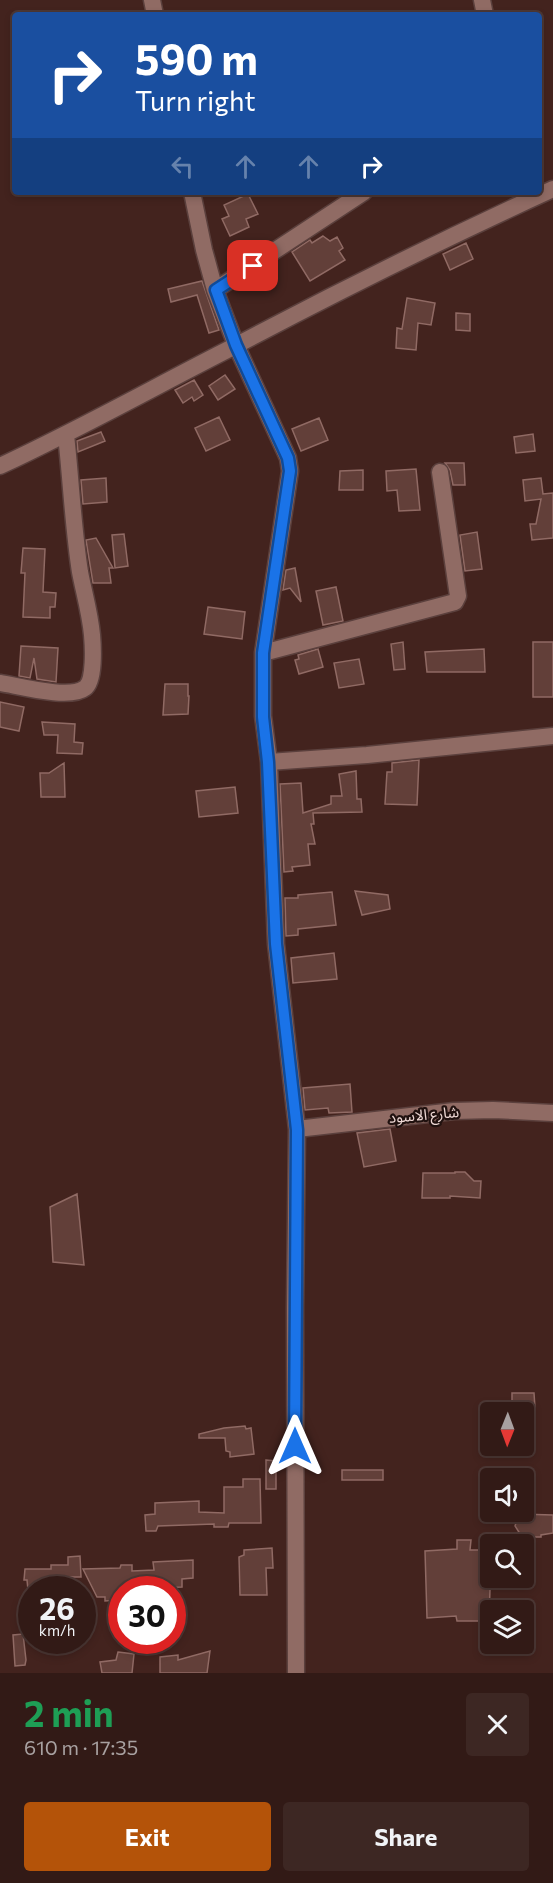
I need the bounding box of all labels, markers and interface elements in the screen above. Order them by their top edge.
text: 590 m [135,32,258,84]
icon: right [36,36,114,114]
text: Turn right [135,84,255,117]
icon: left [166,150,199,183]
icon: ahead [229,150,262,183]
icon: ahead [292,150,325,183]
icon: right [355,150,388,183]
pin [227,240,278,291]
icon: arrive [236,249,269,282]
street label: شارع الاسود [388,1102,460,1130]
north arrow [480,1402,534,1456]
map controls [480,1402,534,1654]
position arrow [263,1414,327,1478]
button: sound [480,1468,534,1522]
button: search [480,1534,534,1588]
speed limit sign: 30 [108,1576,186,1654]
text: 26 [39,1589,75,1626]
button: layers [480,1600,534,1654]
text: km/h [39,1621,75,1639]
text: 2 min [24,1690,114,1734]
button: close [466,1693,529,1756]
text: 610 m · 17:35 [24,1735,138,1759]
button: Exit [24,1802,271,1871]
button: Share [283,1802,529,1871]

